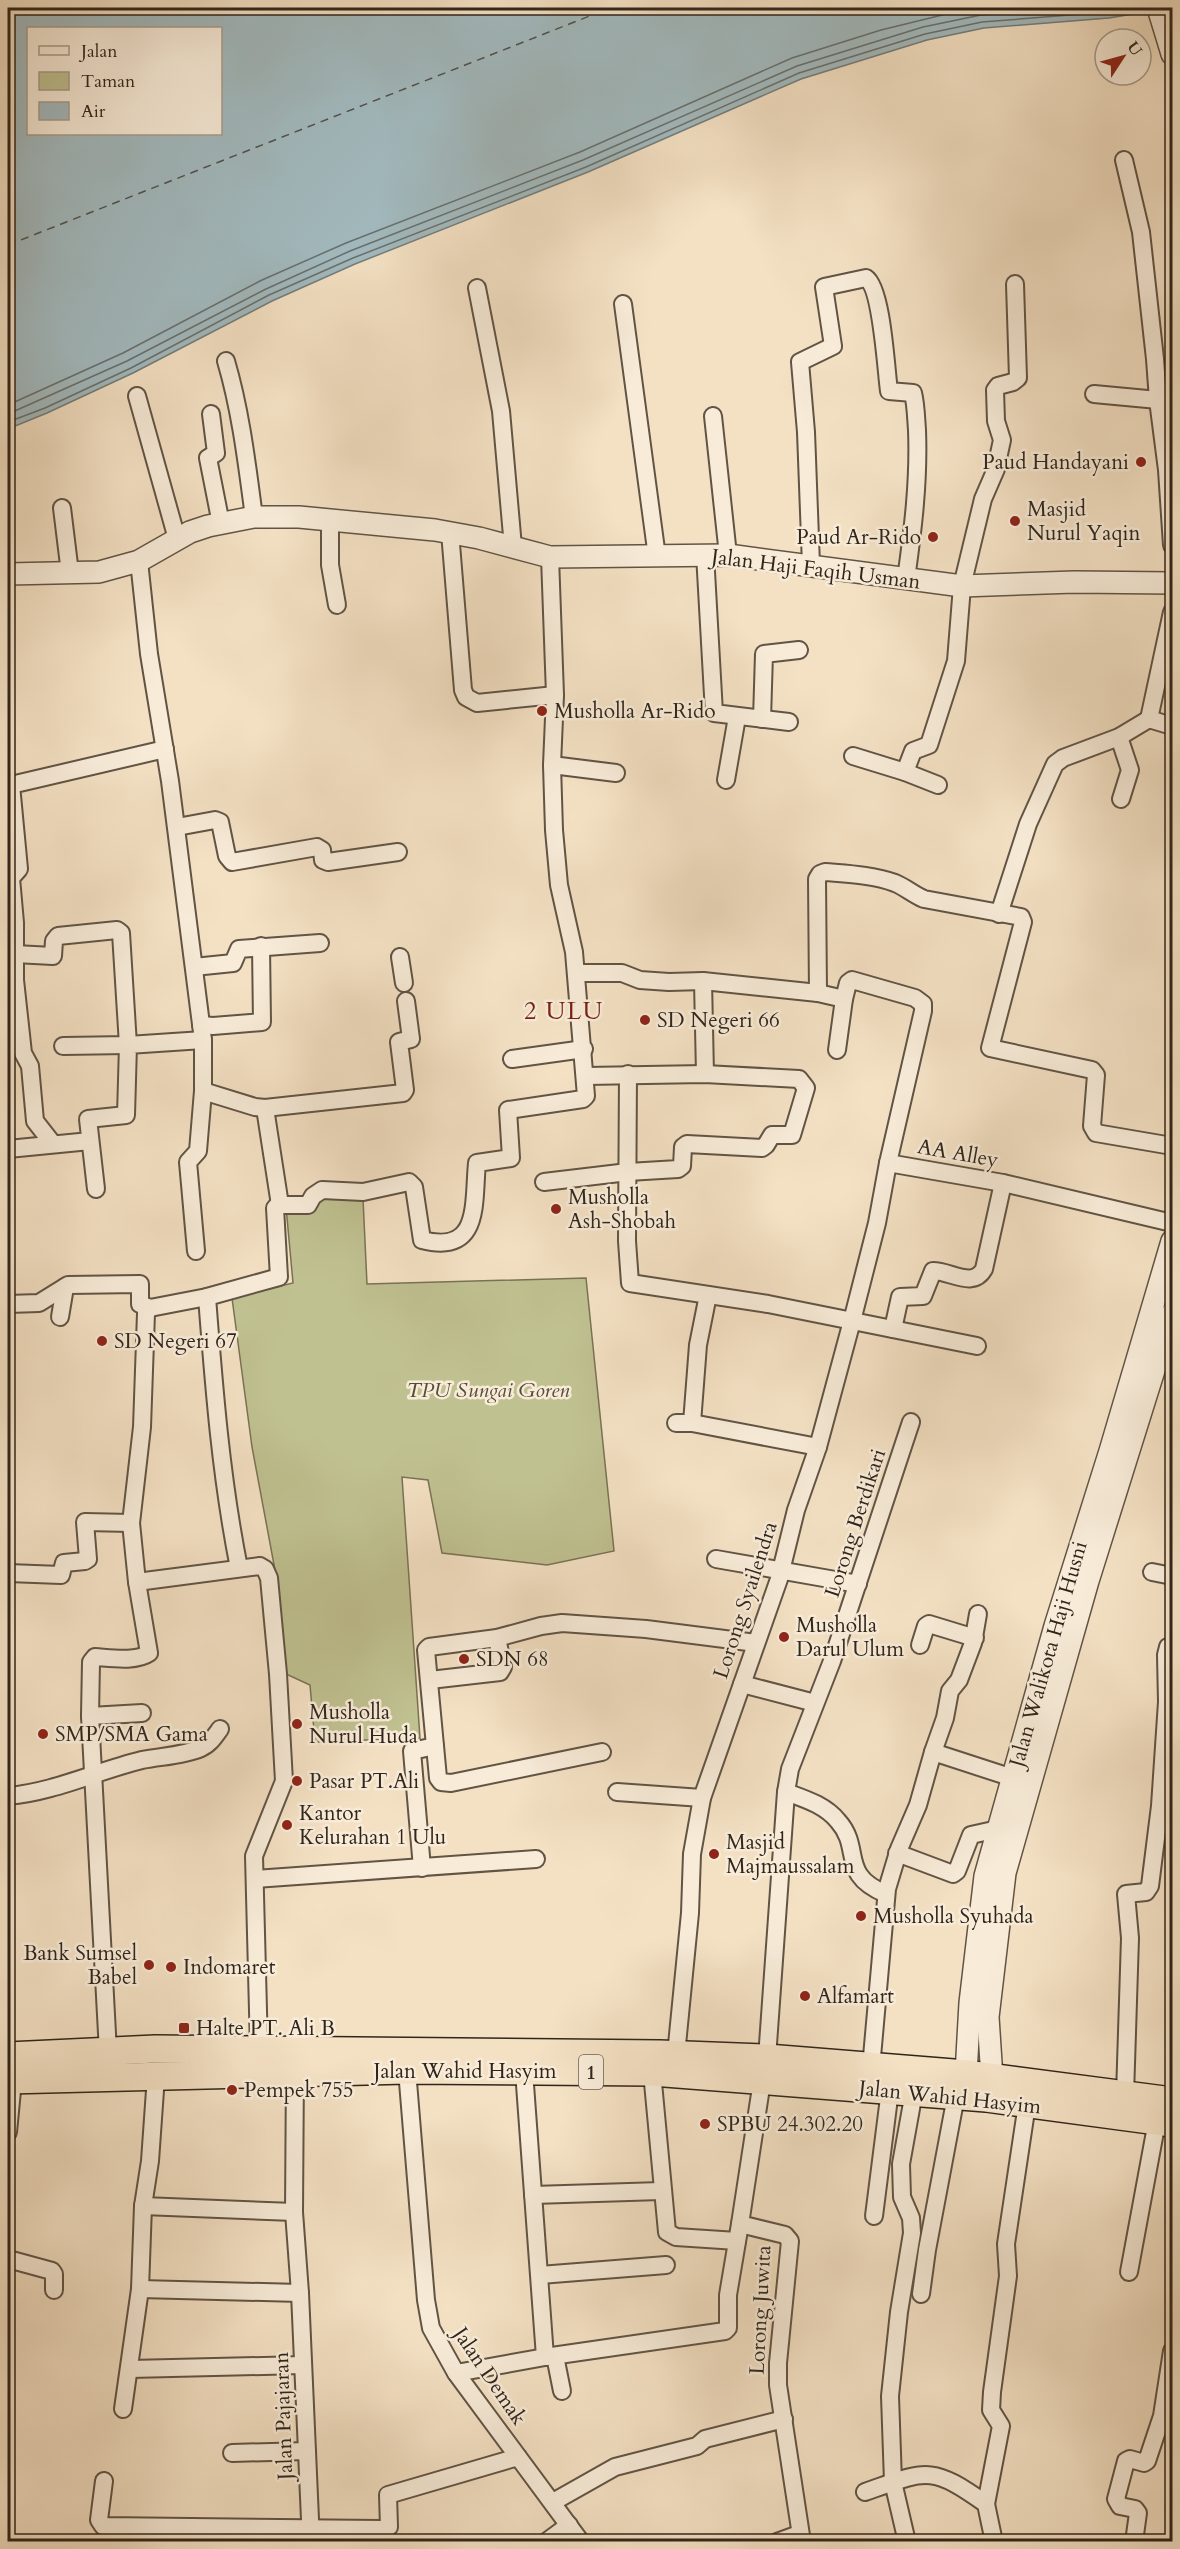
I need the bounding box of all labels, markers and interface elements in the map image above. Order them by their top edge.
legend [27,27,222,135]
north arrow [1093,27,1153,87]
text: U [1122,37,1147,61]
text: Jalan [78,39,118,64]
text: Taman [81,69,136,94]
text: Air [81,99,106,124]
place label: Paud Handayani [982,448,1129,477]
marker: Paud Handayani [1134,455,1148,469]
place label: Masjid Nurul Yaqin [1027,495,1140,548]
marker: Masjid Nurul Yaqin [1008,514,1022,528]
place label: Paud Ar-Rido [796,523,921,552]
marker: Paud Ar-Rido [926,530,940,544]
street label: Jalan Haji Faqih Usman [707,542,922,597]
place label: Musholla Ar-Rido [554,697,716,726]
marker: Musholla Ar-Rido [535,704,549,718]
district label: 2 ULU [524,995,604,1028]
place label: SD Negeri 66 [657,1006,780,1035]
marker: SD Negeri 66 [638,1013,652,1027]
street label: AA Alley [915,1132,1001,1175]
place label: Musholla Ash-Shobah [568,1183,677,1236]
marker: Musholla Ash-Shobah [549,1202,563,1216]
place label: SD Negeri 67 [114,1327,237,1356]
marker: SD Negeri 67 [95,1334,109,1348]
park label: TPU Sungai Goren [407,1376,570,1405]
street label: Lorong Berdikari [818,1445,893,1601]
street label: Lorong Syailendra [706,1518,785,1682]
street label: Jalan Walikota Haji Husni [1002,1538,1095,1773]
place label: Musholla Darul Ulum [796,1611,904,1664]
marker: Musholla Darul Ulum [777,1630,791,1644]
place label: SDN 68 [476,1645,549,1674]
marker: SDN 68 [457,1652,471,1666]
place label: Musholla Nurul Huda [309,1698,418,1751]
marker: Musholla Nurul Huda [290,1717,304,1731]
place label: SMP/SMA Gama [55,1720,208,1749]
marker: SMP/SMA Gama [36,1727,50,1741]
place label: Pasar PT.Ali [309,1767,419,1796]
marker: Pasar PT.Ali [290,1774,304,1788]
place label: Kantor Kelurahan 1 Ulu [299,1799,446,1852]
marker: Kantor Kelurahan 1 Ulu [280,1818,294,1832]
place label: Masjid Majmaussalam [726,1828,855,1881]
marker: Masjid Majmaussalam [707,1847,721,1861]
place label: Musholla Syuhada [873,1902,1034,1931]
marker: Musholla Syuhada [854,1909,868,1923]
place label: Bank Sumsel Babel [23,1939,137,1992]
place label: Indomaret [183,1953,276,1982]
marker: Bank Sumsel Babel [142,1958,156,1972]
marker: Indomaret [164,1960,178,1974]
place label: Alfamart [817,1982,894,2011]
marker: Alfamart [798,1989,812,2003]
place label: Halte PT. Ali B [196,2014,335,2043]
marker: Halte PT. Ali B [177,2021,191,2035]
road number: 1 [579,2055,603,2089]
street label: Jalan Wahid Hasyim [370,2057,557,2086]
street label: Jalan Wahid Hasyim [854,2073,1043,2122]
place label: Pempek 755 [244,2076,354,2105]
marker: Pempek 755 [225,2083,239,2097]
place label: SPBU 24.302.20 [717,2110,863,2139]
marker: SPBU 24.302.20 [698,2117,712,2131]
street label: Lorong Juwita [743,2245,778,2375]
street label: Jalan Demak [444,2319,534,2432]
street label: Jalan Pajajaran [267,2351,300,2484]

